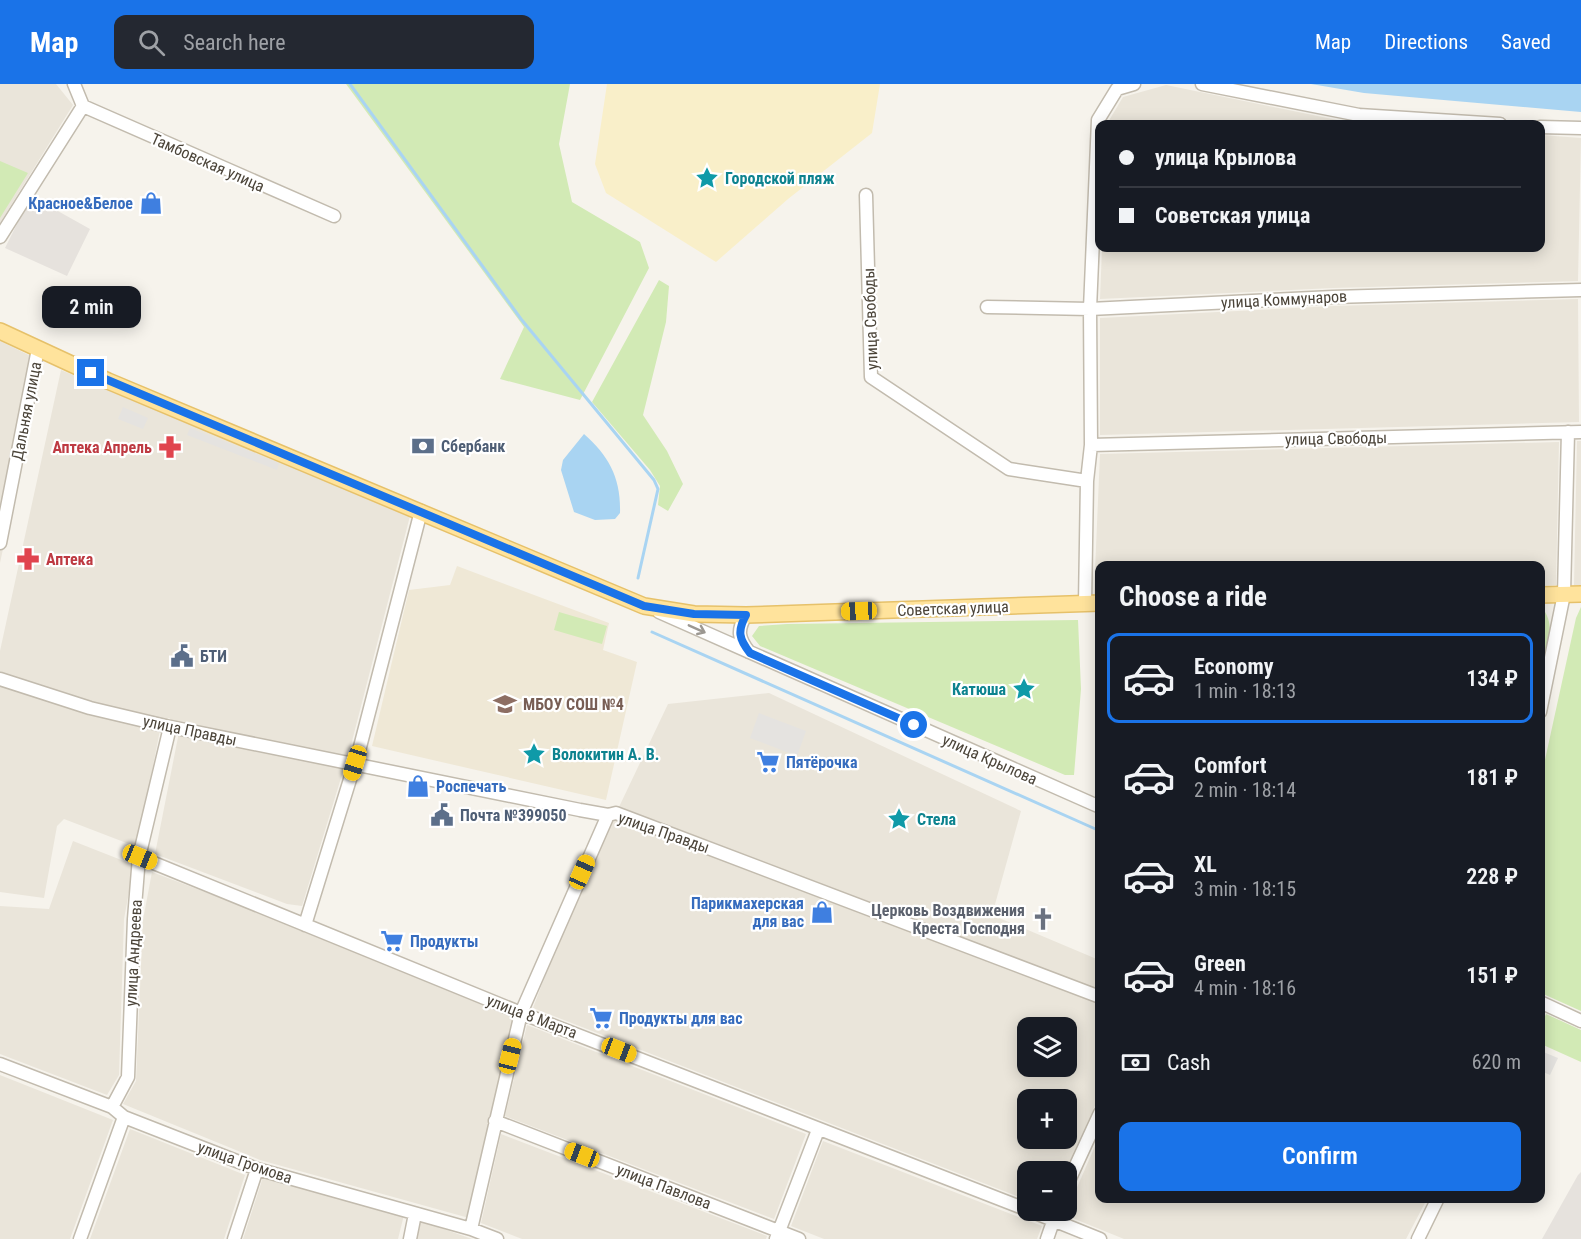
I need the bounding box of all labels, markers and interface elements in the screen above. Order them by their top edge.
search box [114,15,534,69]
text: Map [30,26,78,59]
icon: search [135,26,168,59]
text: Search here [183,30,286,55]
text: Map [1315,30,1351,54]
text: Directions [1384,30,1468,54]
text: Saved [1501,30,1551,54]
street label: Тамбовская улица [148,129,267,196]
text: улица Крылова [1155,145,1296,170]
place icon: Городской пляж [694,165,720,191]
place label: Городской пляж [725,169,834,188]
shop icon: Красное&Белое [138,190,164,216]
place label: Красное&Белое [28,194,133,213]
text: Советская улица [1155,203,1310,228]
street label: улица Свободы [859,268,882,370]
callout: 2 min [42,286,140,328]
street label: улица Коммунаров [1220,287,1348,312]
text: 2 min [69,295,114,319]
route end [77,359,104,386]
street label: Дальняя улица [8,360,45,462]
street label: улица Свободы [1285,428,1387,449]
bank icon: Сбербанк [410,433,436,459]
pharmacy icon: Аптека Апрель [157,434,183,460]
place label: Сбербанк [441,437,505,456]
place label: Аптека Апрель [52,438,152,457]
pharmacy icon: Аптека [15,546,41,572]
place label: Аптека [46,550,94,569]
text: Choose a ride [1119,581,1267,613]
street label: Советская улица [897,597,1009,620]
car [841,601,877,621]
one-way arrow [688,625,706,636]
public building icon: БТИ [169,643,195,669]
place label: БТИ [200,647,227,666]
icon: car [1122,651,1176,705]
text: Economy [1194,654,1274,679]
text: 134 ₽ [1466,666,1518,691]
place icon: Катюша [1011,676,1037,702]
text: 1 min · 18:13 [1194,679,1296,703]
place label: Катюша [952,680,1006,699]
school or university icon: МБОУ СОШ №4 [492,691,518,717]
place label: МБОУ СОШ №4 [523,695,624,714]
street label: улица Правды [141,711,239,750]
route start [900,711,927,738]
street label: улица Крылова [939,730,1040,789]
place icon: Волокитин А. В. [521,741,547,767]
car [341,743,369,783]
place label: Волокитин А. В. [552,745,659,764]
supermarket icon: Пятёрочка [755,749,781,775]
icon: car [1122,750,1176,804]
place label: Пятёрочка [786,753,858,772]
text: Comfort [1194,753,1267,778]
text: 181 ₽ [1466,765,1518,790]
shop icon: Роспечать [405,773,431,799]
place label: Роспечать [436,777,506,796]
text: 2 min · 18:14 [1194,778,1296,802]
public building icon: Почта №399050 [429,802,455,828]
place label: Почта №399050 [460,806,566,825]
place icon: Стела [886,806,912,832]
street label: улица Правды [616,808,712,857]
place label: Стела [917,810,957,829]
car [120,842,160,872]
icon: car [1122,849,1176,903]
car [566,852,598,892]
text: XL [1194,852,1217,877]
text: 228 ₽ [1466,864,1518,889]
text: 3 min · 18:15 [1194,877,1296,901]
place label: Парикмахерская для вас [691,894,804,931]
street label: улица Андреева [121,899,146,1007]
shop icon: Парикмахерская для вас [809,899,835,925]
place label: Церковь Воздвижения Креста Господня [871,901,1025,938]
church icon: Церковь Воздвижения Креста Господня [1030,906,1056,932]
supermarket icon: Продукты [379,928,405,954]
place label: Продукты [410,932,478,951]
icon: car [1122,948,1176,1002]
text: Green [1194,951,1246,976]
text: 151 ₽ [1466,963,1518,988]
text: 4 min · 18:16 [1194,976,1296,1000]
street label: улица 8 Марта [484,991,580,1042]
supermarket icon: Продукты для вас [588,1005,614,1031]
place label: Продукты для вас [619,1009,743,1028]
map controls [1017,1017,1077,1221]
button: layers [1017,1017,1077,1077]
car [599,1035,639,1065]
car [497,1036,523,1076]
icon: cash [1119,1046,1152,1079]
text: Cash [1167,1050,1211,1075]
text: 620 m [1472,1050,1521,1074]
button: + [1017,1089,1077,1149]
button: Confirm [1119,1122,1521,1191]
street label: улица Громова [195,1137,295,1188]
car [562,1140,602,1170]
street label: улица Павлова [614,1160,714,1213]
button: − [1017,1161,1077,1221]

